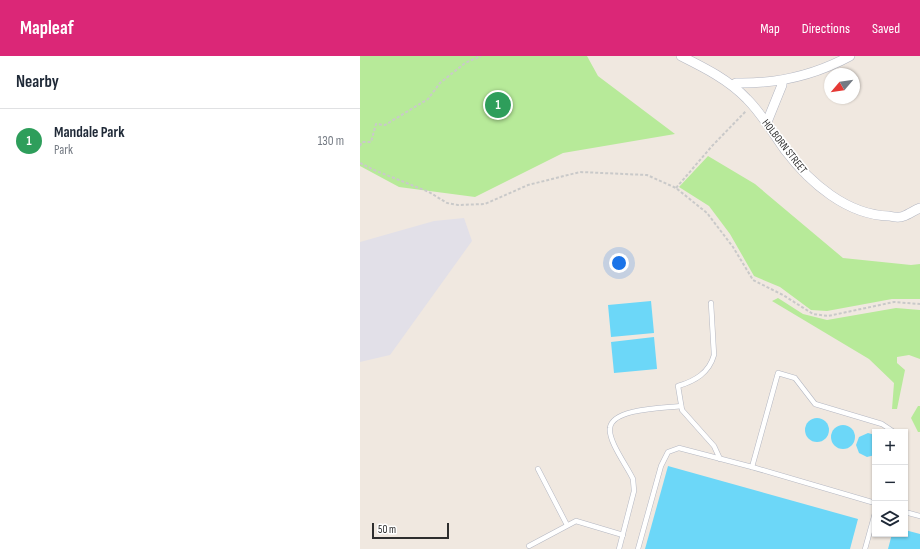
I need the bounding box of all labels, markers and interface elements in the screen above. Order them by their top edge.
text: Mapleaf [20,17,74,40]
text: Map [760,20,780,37]
text: Directions [802,20,850,37]
text: Saved [872,20,900,37]
north arrow [824,68,860,104]
text: Nearby [16,72,59,92]
pin: 1 [485,90,511,120]
street label: HOLBORN STREET [759,116,810,177]
text: Mandale Park [54,123,124,142]
text: 1 [26,133,32,149]
text: 130 m [318,133,344,149]
text: Park [54,142,73,158]
your location [609,253,629,273]
map controls [872,429,908,537]
button: + [872,429,908,465]
button: − [872,465,908,501]
button: layers [872,501,908,537]
scale bar [372,521,449,540]
text: 50 m [378,523,396,536]

